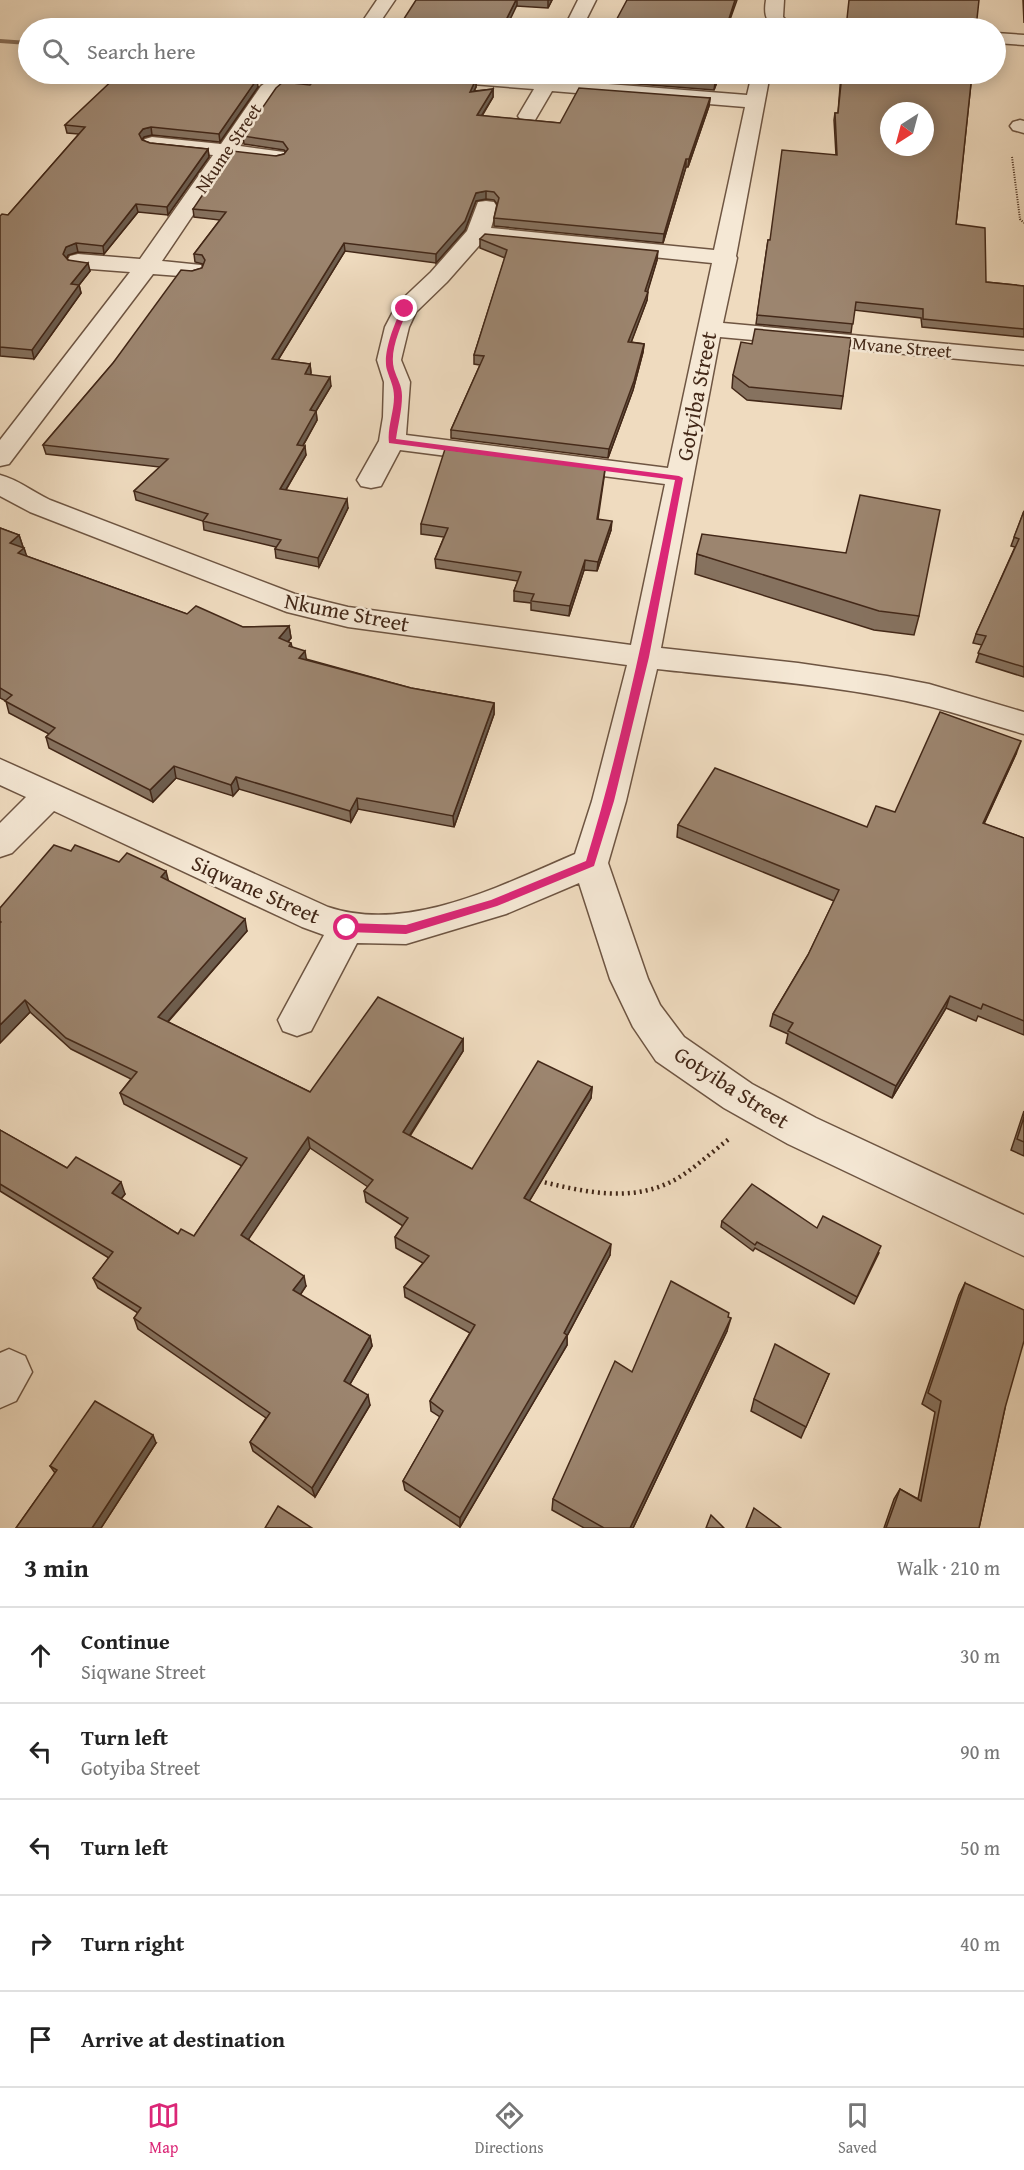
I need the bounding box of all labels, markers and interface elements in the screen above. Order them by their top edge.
search box [18,18,1006,84]
icon: search [39,35,72,68]
text: Search here [87,35,196,67]
street label: Nkume Street [188,97,268,198]
north arrow [880,102,934,156]
route end [391,295,417,321]
street label: Gotyiba Street [668,328,724,464]
street label: Mvane Street [851,329,954,365]
street label: Nkume Street [282,584,412,640]
street label: Siqwane Street [187,846,325,932]
route start [333,914,359,940]
street label: Gotyiba Street [668,1038,796,1136]
text: 3 min [24,1548,89,1587]
text: Walk · 210 m [897,1553,1000,1582]
text: Continue [81,1625,170,1657]
icon: ahead [24,1639,57,1672]
text: 30 m [960,1641,1000,1670]
text: Siqwane Street [81,1657,206,1686]
text: Turn left [81,1721,168,1753]
icon: left [24,1735,57,1768]
text: 90 m [960,1737,1000,1766]
text: Gotyiba Street [81,1753,200,1782]
icon: left [24,1831,57,1864]
text: Turn left [81,1831,168,1863]
text: 50 m [960,1833,1000,1862]
icon: right [24,1927,57,1960]
text: Turn right [81,1927,184,1959]
text: 40 m [960,1929,1000,1958]
icon: arrive [24,2023,57,2056]
text: Arrive at destination [81,2023,285,2055]
tab: Map [147,2099,180,2159]
tab: Directions [475,2099,544,2159]
tab: Saved [838,2099,877,2159]

